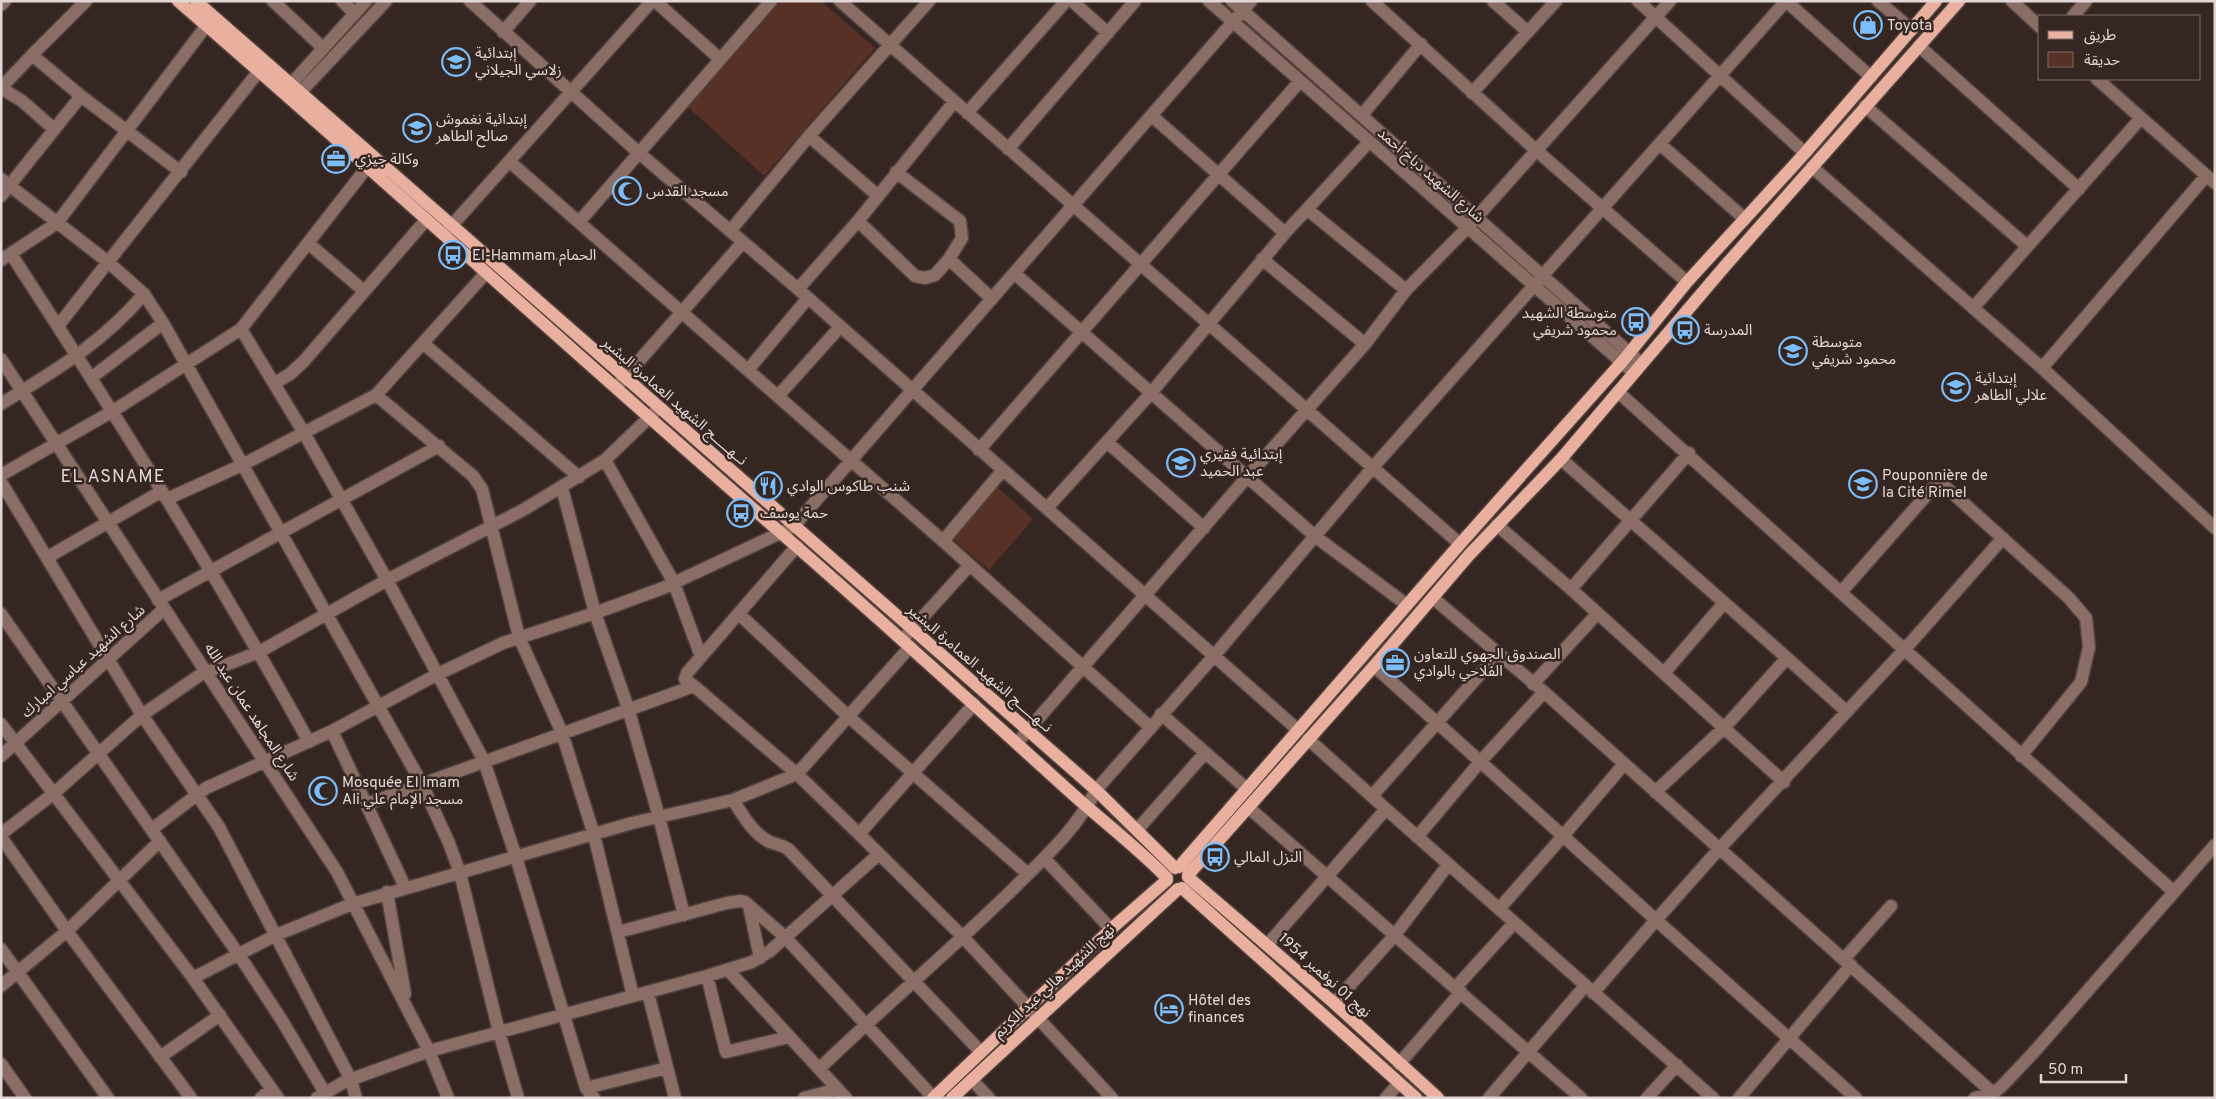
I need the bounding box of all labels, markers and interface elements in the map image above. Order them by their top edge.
shop icon: Toyota [1853,10,1883,40]
legend [2038,15,2201,80]
place label: Toyota [1887,17,1932,36]
text: طريق [2084,27,2116,46]
place label: إبتدائية زلاسي الجيلاني [475,45,562,81]
school or university icon: إبتدائية زلاسي الجيلاني [441,47,471,77]
text: حديقة [2084,52,2120,71]
place label: إبتدائية نغموش صالح الطاهر [435,111,528,148]
school or university icon: إبتدائية نغموش صالح الطاهر [402,113,432,143]
street label: شارع الشهيد دباخ أحمد [1372,124,1488,229]
office icon: وكالة جيزي [321,144,351,174]
place label: وكالة جيزي [355,151,419,170]
mosque icon: مسجد القدس [612,176,642,206]
place label: مسجد القدس [646,183,729,202]
bus stop icon: El-Hammam,الحمام [438,240,468,270]
place label: El-Hammam,الحمام [472,247,596,266]
place label: متوسطة الشهيد محمود شريفي [1522,305,1617,341]
bus stop icon: متوسطة الشهيد محمود شريفي [1621,307,1651,337]
bus stop icon: المدرسة [1670,315,1700,345]
place label: المدرسة [1704,322,1752,341]
street label: نــهـــــج الشهيد العمامرة البشير [596,333,751,471]
place label: متوسطة محمود شريفي [1812,334,1896,370]
school or university icon: متوسطة محمود شريفي [1778,336,1808,366]
place label: إبتدائية علالي الطاهر [1974,370,2047,406]
school or university icon: إبتدائية علالي الطاهر [1941,372,1971,402]
place label: إبتدائية فقيري عبد الحميد [1200,446,1283,482]
school or university icon: إبتدائية فقيري عبد الحميد [1166,448,1196,478]
district label: EL ASNAME [61,466,165,489]
place label: Pouponnière de la Cité Rimel [1882,467,1988,503]
school or university icon: Pouponnière de la Cité Rimel [1848,469,1878,499]
restaurant icon: شنب طاكوس الوادي [753,471,783,501]
place label: شنب طاكوس الوادي [787,478,910,497]
bus stop icon: حمة يوسف [726,498,756,528]
place label: حمة يوسف [760,505,828,524]
street label: نــهـــــج الشهيد العمامرة البشير [901,600,1056,738]
street label: شارع الشهيد عباسي امبارك [18,601,151,724]
street label: شارع المجاهد عمان عبد الله [198,640,303,786]
place label: الصندوق الجهوي للتعاون الفلاحي بالوادي [1414,646,1560,682]
office icon: الصندوق الجهوي للتعاون الفلاحي بالوادي [1380,648,1410,678]
place label: Mosquée El Imam Ali,مسجد الإمام علي [342,774,463,810]
mosque icon: Mosquée El Imam Ali,مسجد الإمام علي [308,776,338,806]
bus stop icon: النزل المالي [1200,842,1230,872]
place label: النزل المالي [1234,849,1302,868]
street label: نهج الشهيد هالي عبد الكريم [990,921,1120,1044]
street label: نهج 01 نوفمبر 1954 [1273,929,1374,1023]
place label: Hôtel des finances [1188,992,1251,1028]
hotel icon: Hôtel des finances [1154,994,1184,1024]
scale bar [2041,1052,2126,1084]
text: 50 m [2048,1061,2083,1080]

